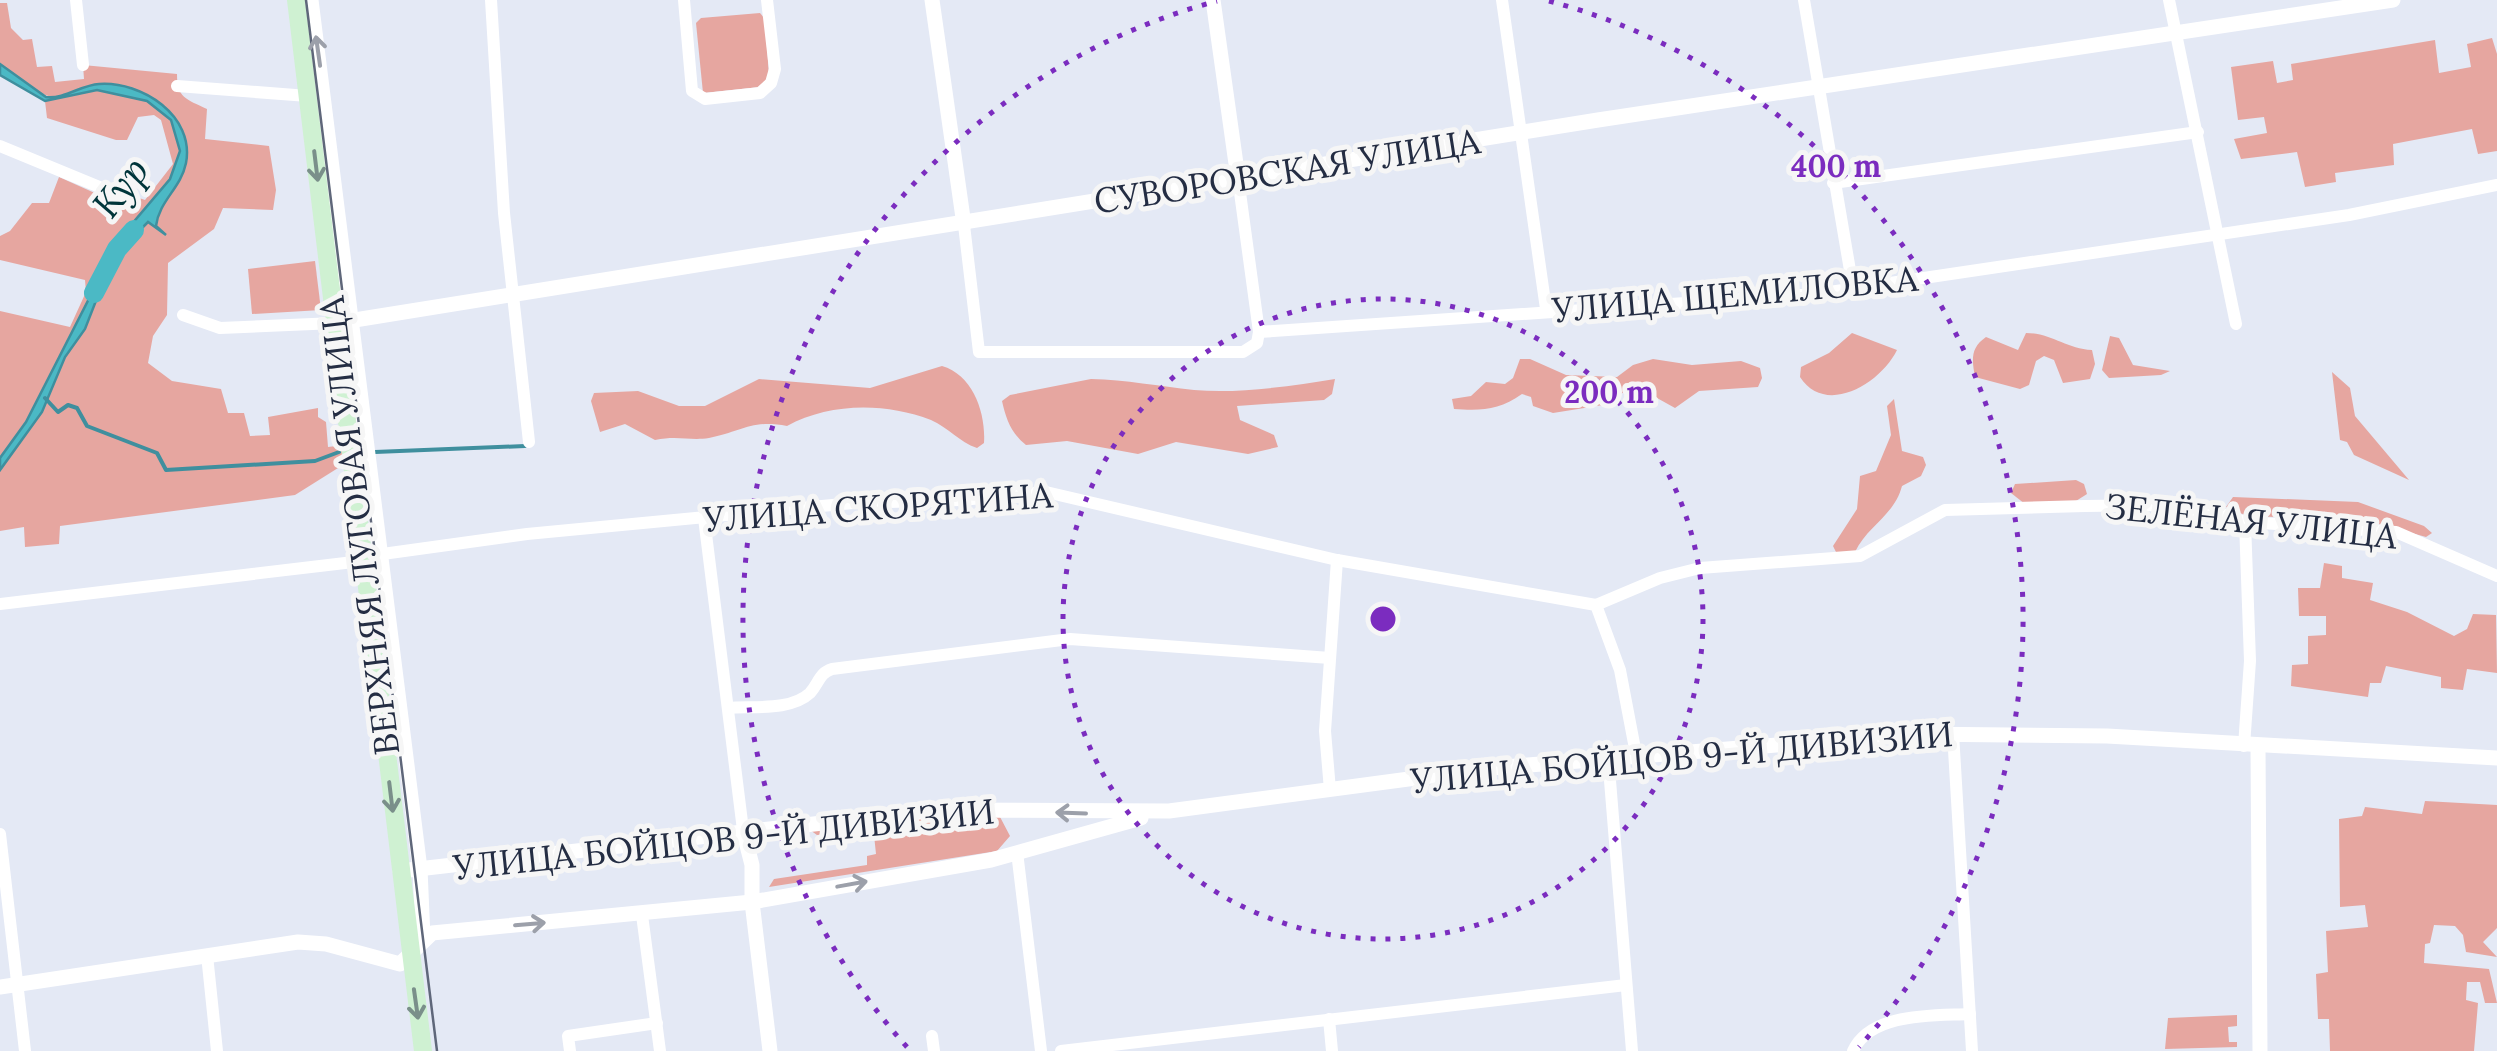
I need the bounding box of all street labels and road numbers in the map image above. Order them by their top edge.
street label: СУВОРОВСКАЯ УЛИЦА [1091,118,1484,224]
street label: УЛИЦА ЩЕМИЛОВКА [1549,256,1921,332]
street label: ВЕРХНЯЯ ЛУГОВАЯ УЛИЦА [308,293,409,758]
street label: УЛИЦА СКОРЯТИНА [701,472,1055,542]
street label: ЗЕЛЁНАЯ УЛИЦА [2103,483,2400,559]
street label: УЛИЦА БОЙЦОВ 9-Й ДИВИЗИИ [1408,711,1955,803]
street label: УЛИЦА БОЙЦОВ 9-Й ДИВИЗИИ [450,788,997,890]

